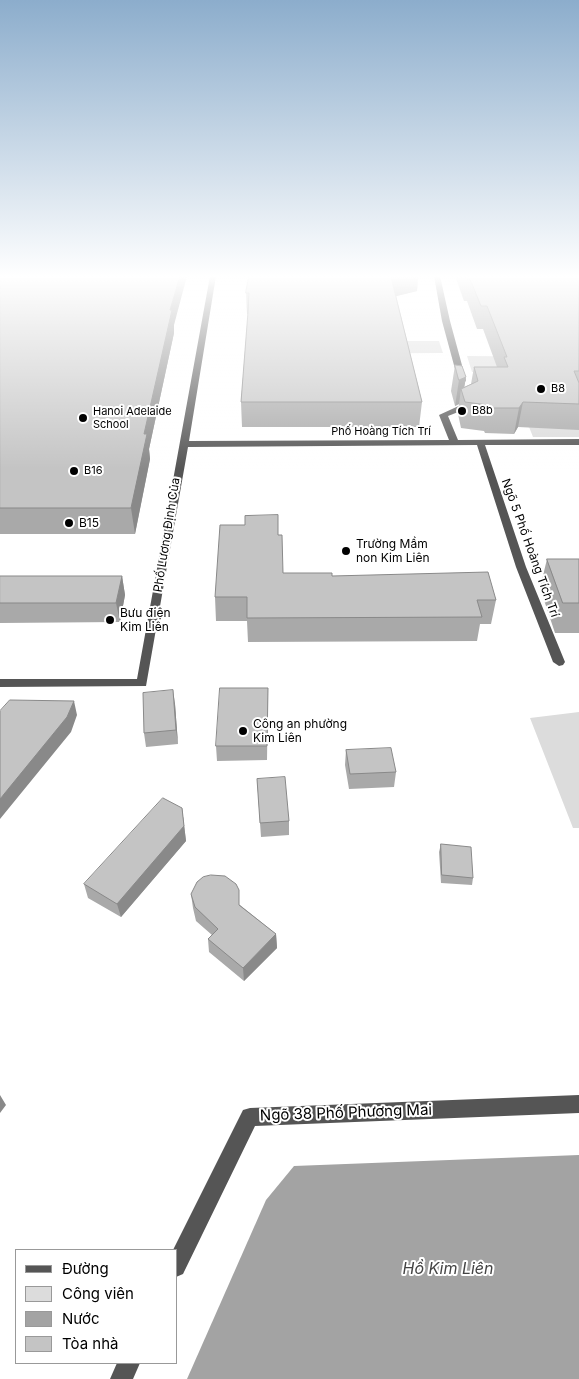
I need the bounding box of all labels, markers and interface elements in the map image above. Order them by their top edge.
place label: B8 [551,382,565,396]
marker: B8 [535,383,547,395]
place label: B8b [472,404,493,418]
place label: Hanoi Adelaide School [93,405,172,431]
marker: B8b [456,405,468,417]
marker: Hanoi Adelaide School [77,412,89,424]
street label: Phố Hoàng Tích Trí [331,425,431,439]
place label: B16 [84,464,102,478]
marker: B16 [68,465,80,477]
street label: Phố Lương Định Của [151,477,183,593]
street label: Ngõ 5 Phố Hoàng Tích Trí [498,477,562,619]
place label: B15 [79,516,99,530]
marker: B15 [63,517,75,529]
place label: Trường Mầm non Kim Liên [356,537,430,565]
marker: Trường Mầm non Kim Liên [340,545,352,557]
place label: Bưu điện Kim Liên [120,606,171,634]
marker: Bưu điện Kim Liên [104,614,116,626]
place label: Công an phường Kim Liên [253,717,347,745]
marker: Công an phường Kim Liên [237,725,249,737]
street label: Ngõ 38 Phố Phương Mai [260,1101,432,1125]
legend [15,1249,178,1364]
text: Đường [62,1259,109,1278]
water label: Hồ Kim Liên [403,1259,493,1279]
text: Công viên [62,1284,134,1303]
text: Nước [62,1309,100,1328]
text: Tòa nhà [62,1334,118,1353]

